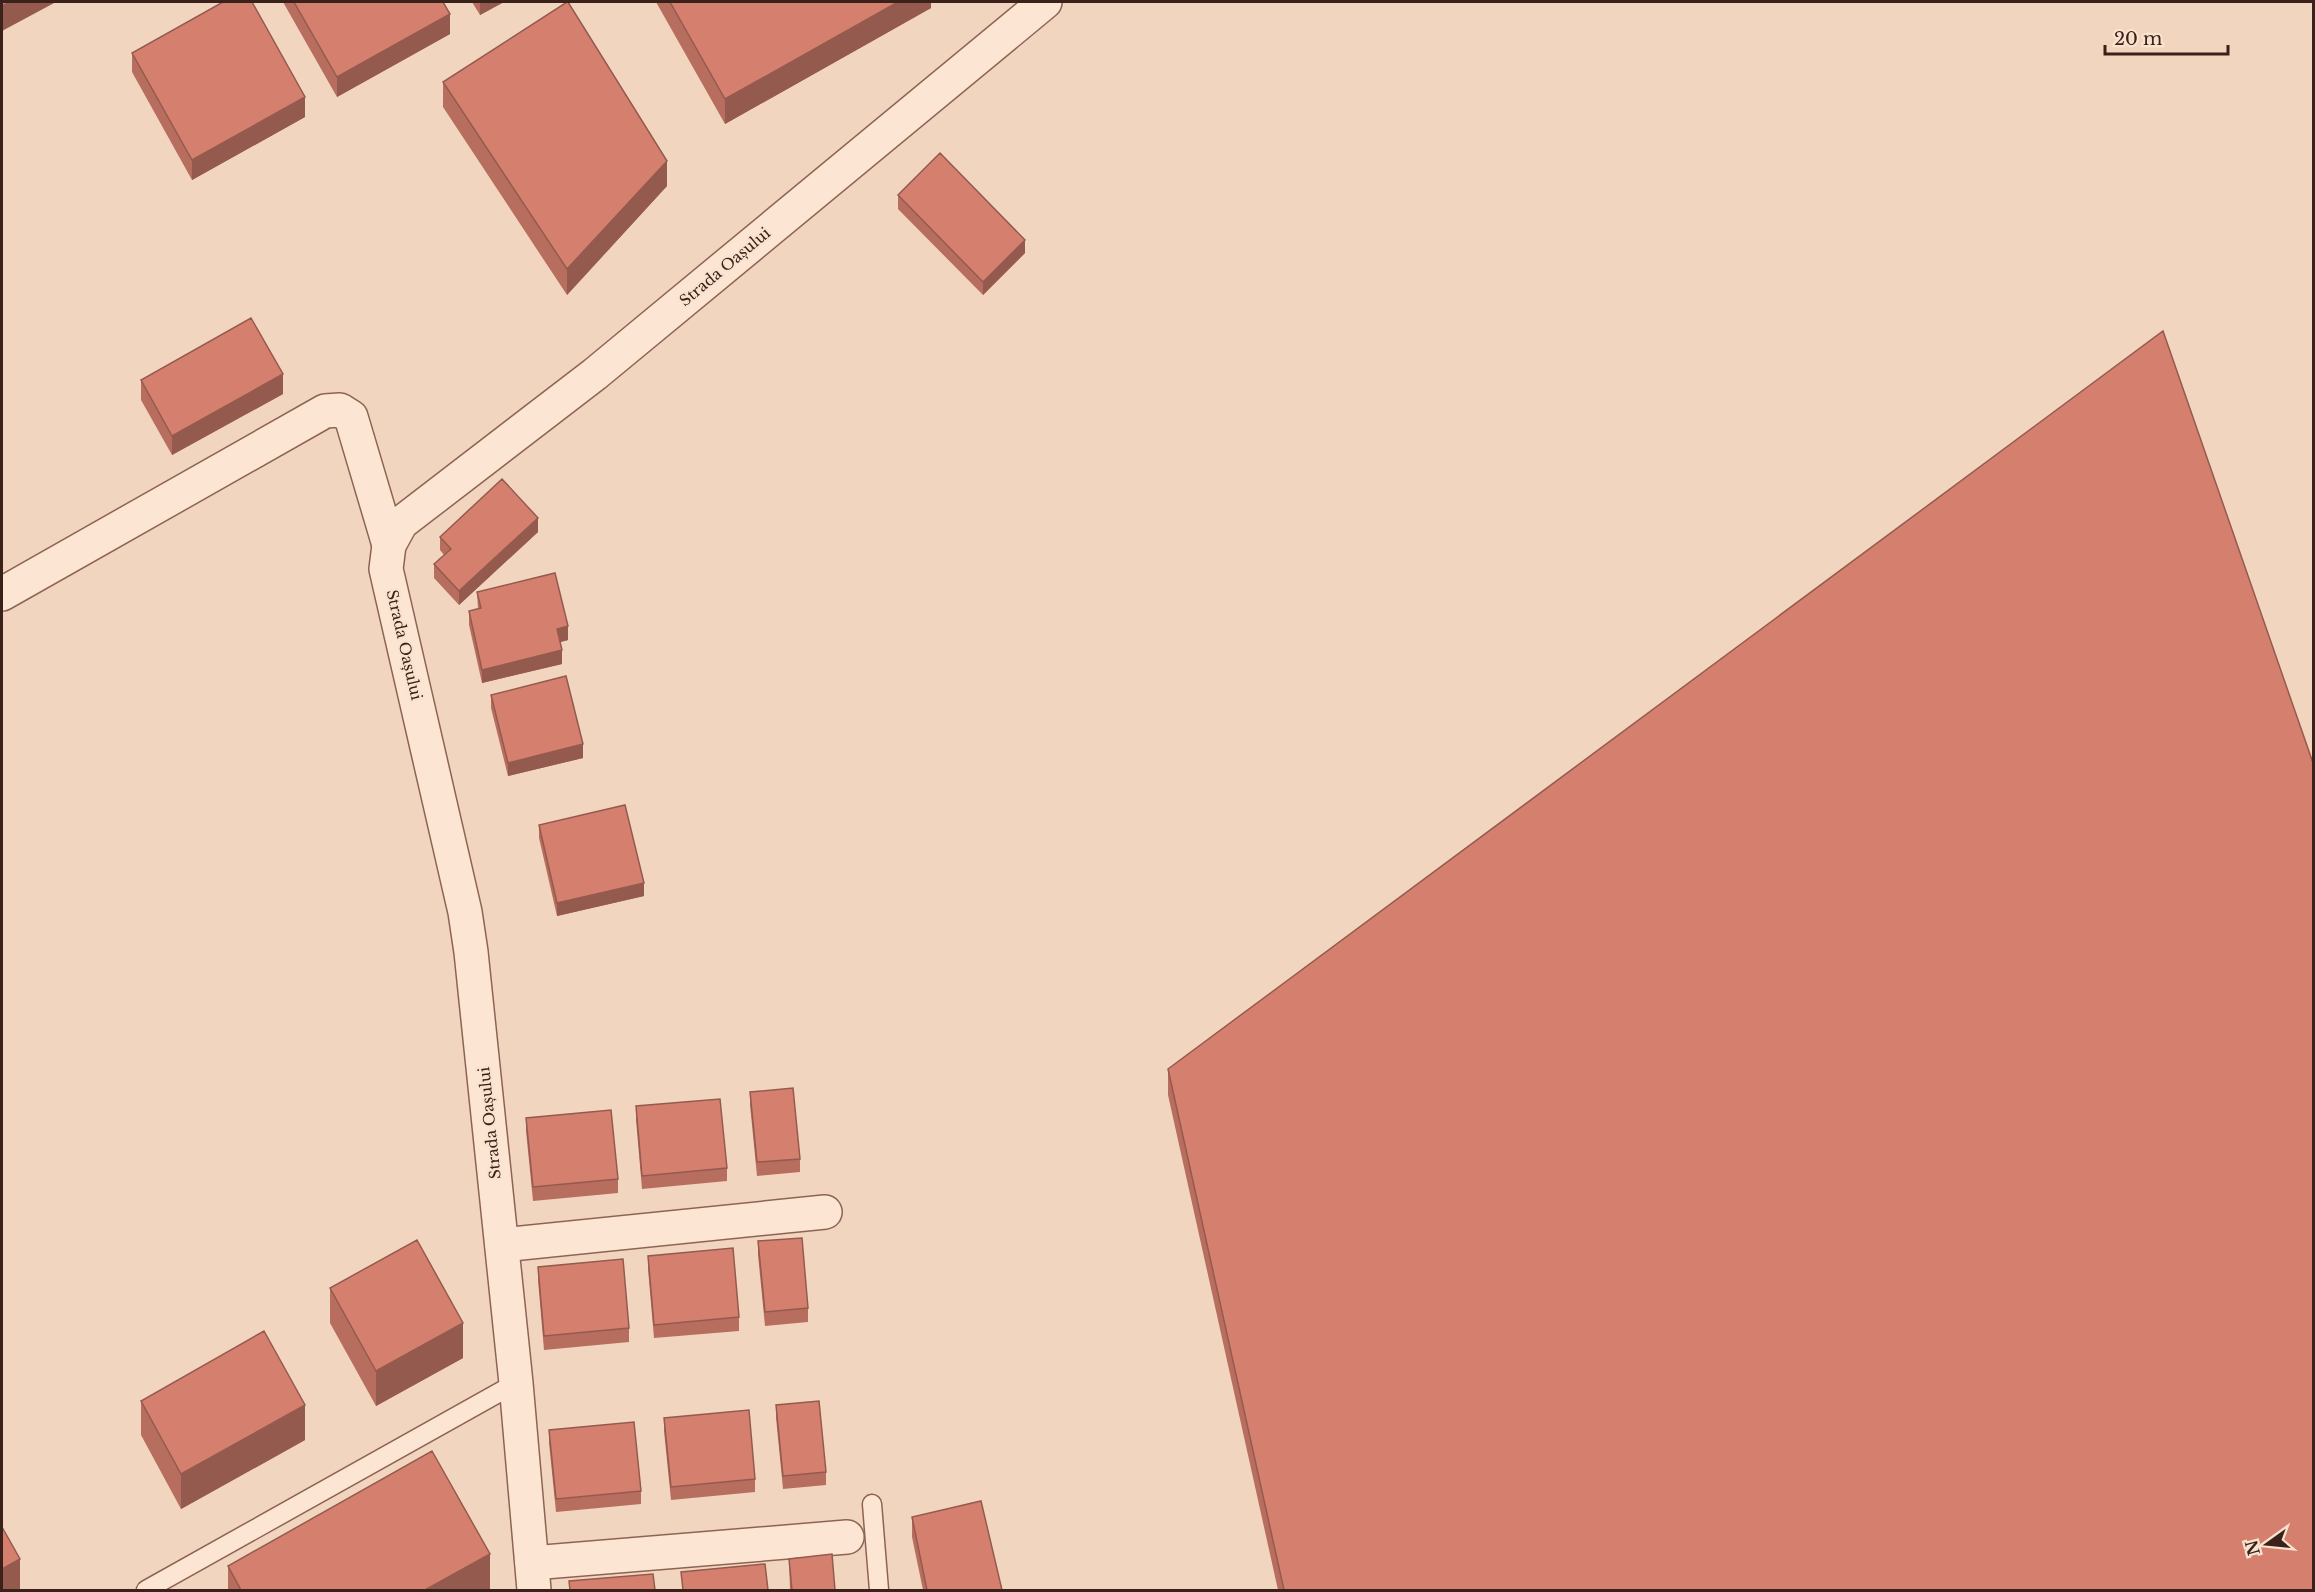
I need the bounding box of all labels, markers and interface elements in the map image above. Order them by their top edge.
scale bar [2105,18,2228,56]
text: 20 m [2114,28,2162,50]
street label: Strada Oașului [675,223,774,310]
street label: Strada Oașului [383,588,426,702]
street label: Strada Oașului [474,1066,505,1180]
north arrow [2237,1514,2297,1574]
text: N [2241,1538,2264,1558]

